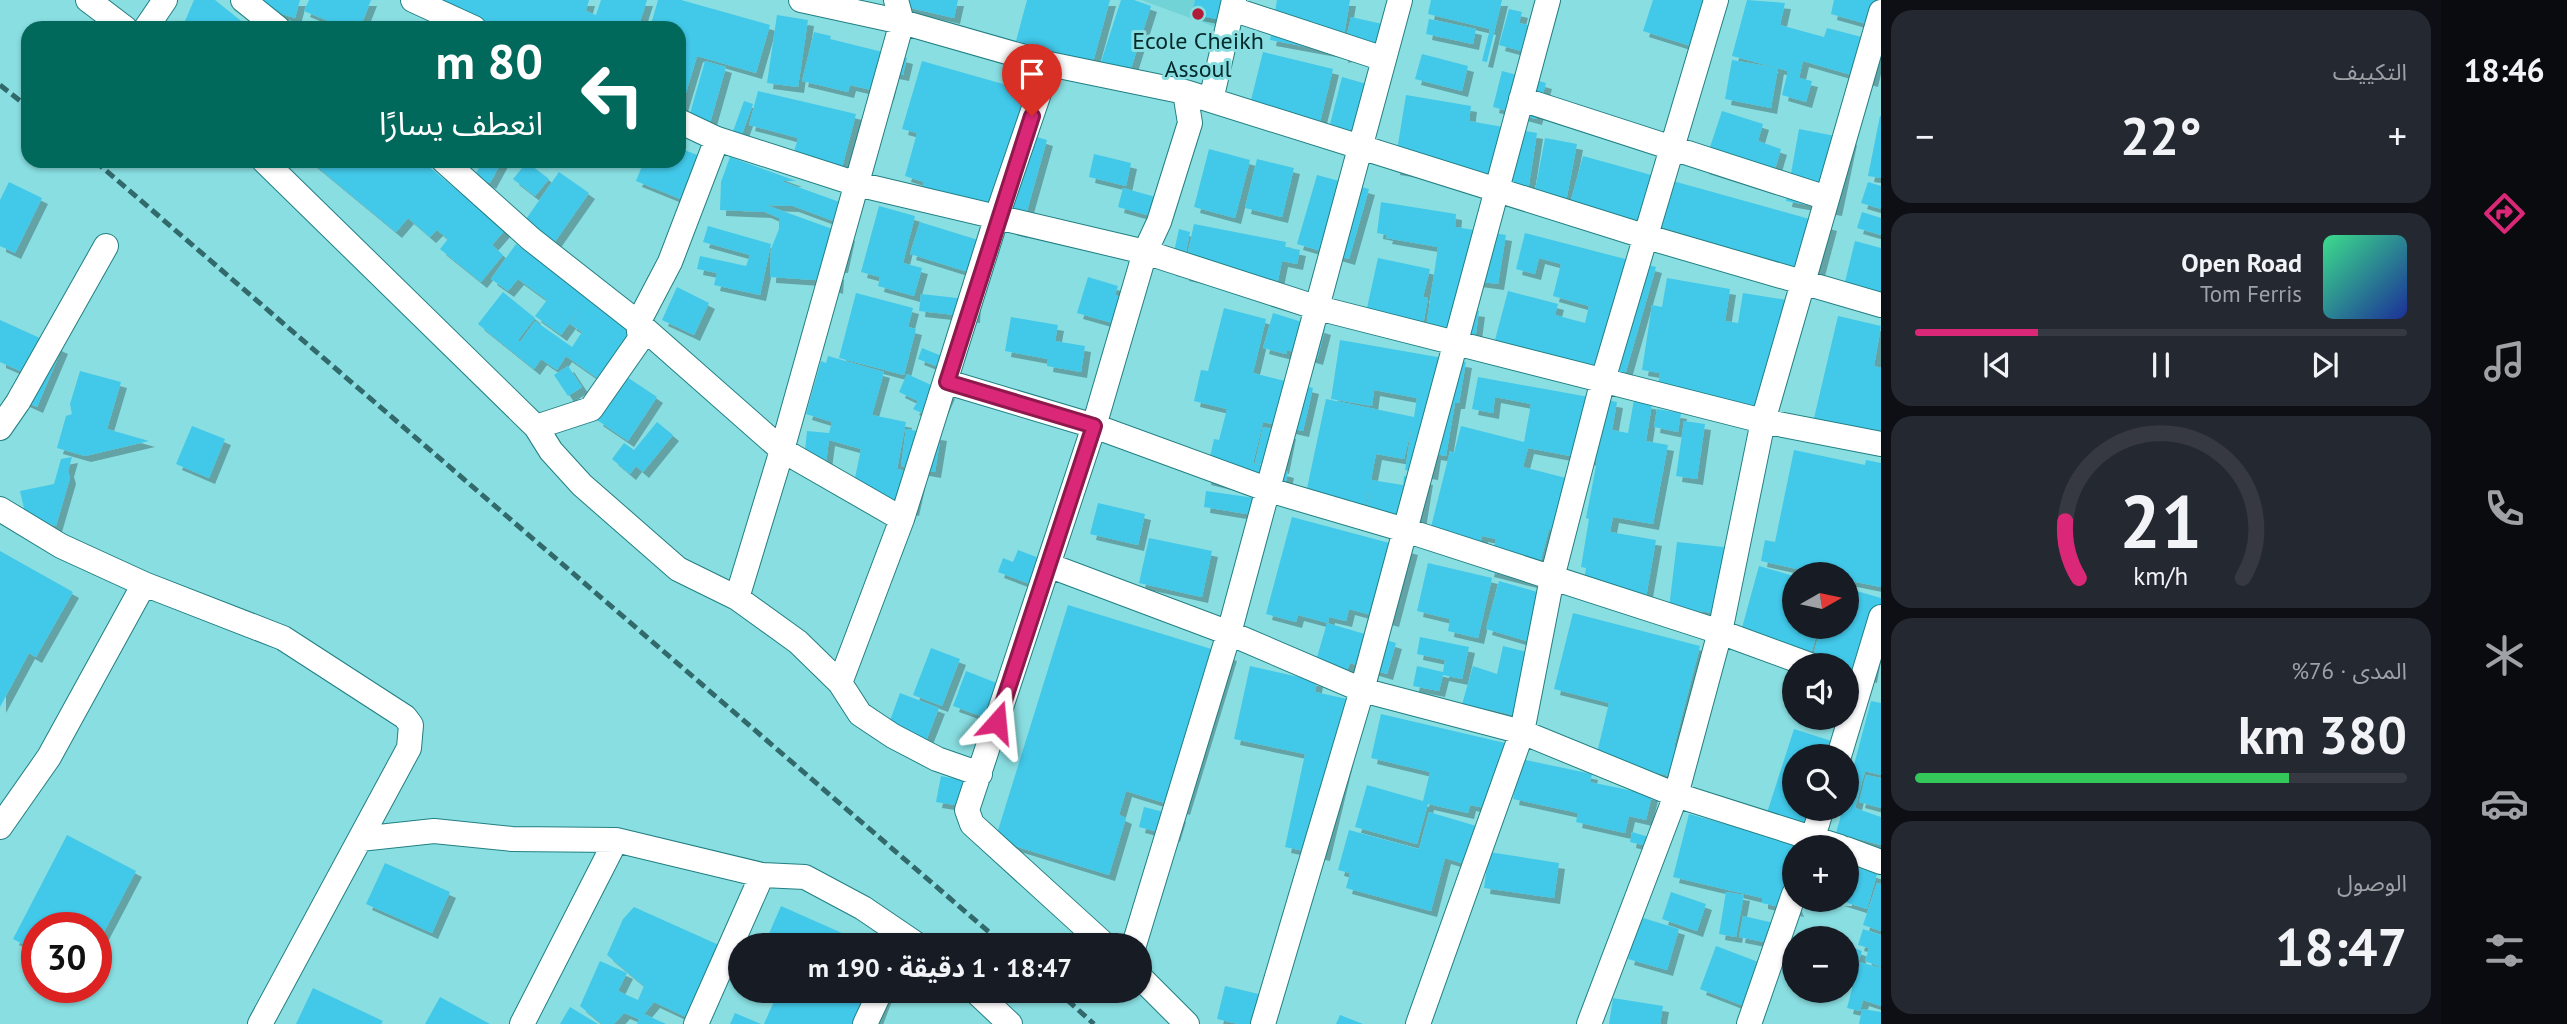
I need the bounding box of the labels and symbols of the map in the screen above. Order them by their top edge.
marker: Ecole Cheikh Assoul [1190,6,1206,22]
place label: Ecole Cheikh Assoul [1132,25,1264,84]
pin [1002,44,1062,116]
north arrow [1782,562,1858,639]
position arrow [960,685,1034,759]
speed limit sign: 30 [21,912,112,1003]

